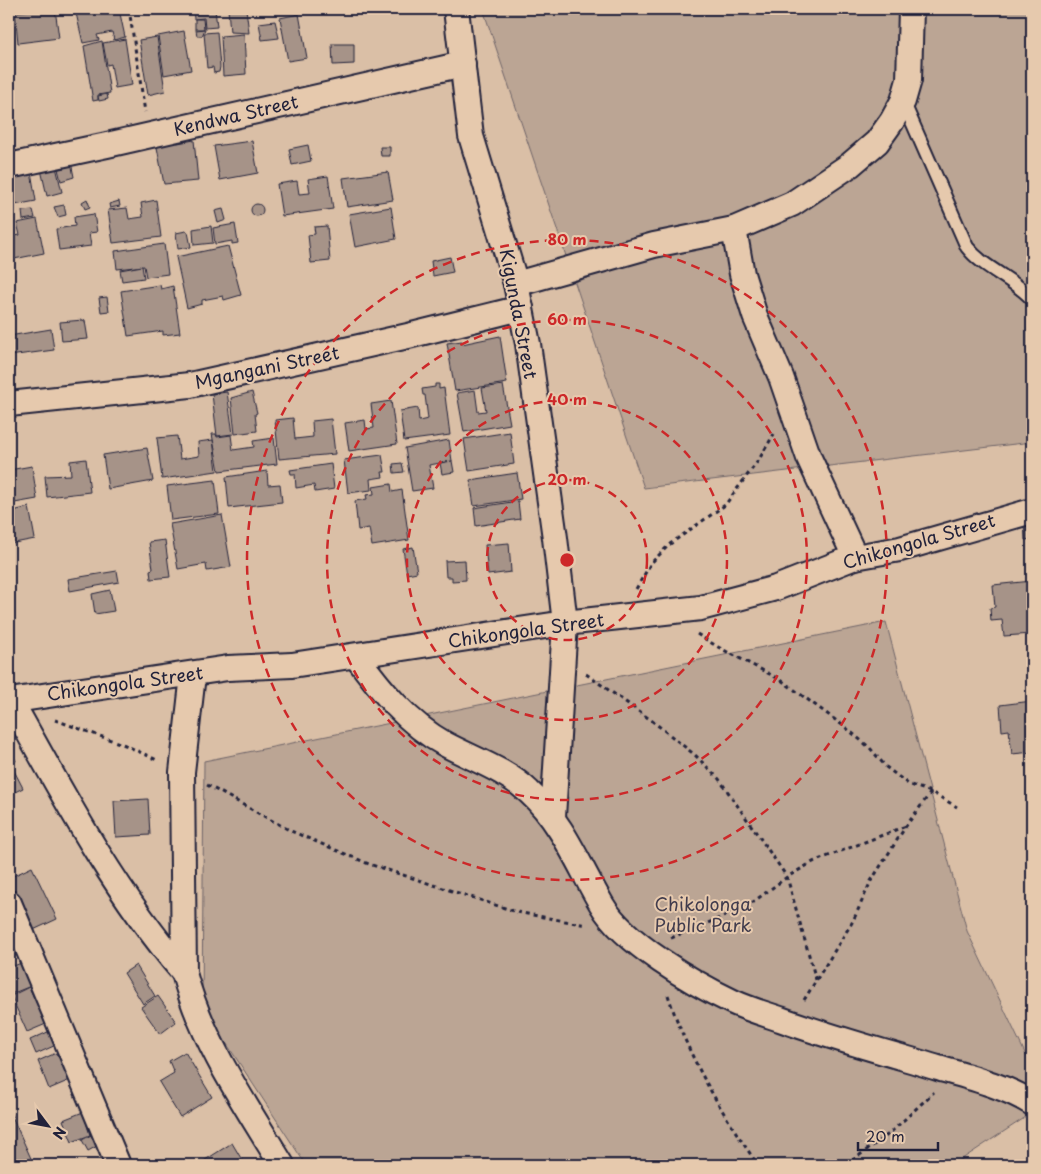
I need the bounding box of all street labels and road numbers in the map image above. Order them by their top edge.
street label: Kendwa Street [171,87,301,142]
street label: Kigunda Street [494,246,545,381]
street label: Mgangani Street [192,338,341,395]
street label: Chikongola Street [839,506,998,575]
street label: Chikongola Street [446,605,606,654]
street label: Chikongola Street [45,658,205,707]

